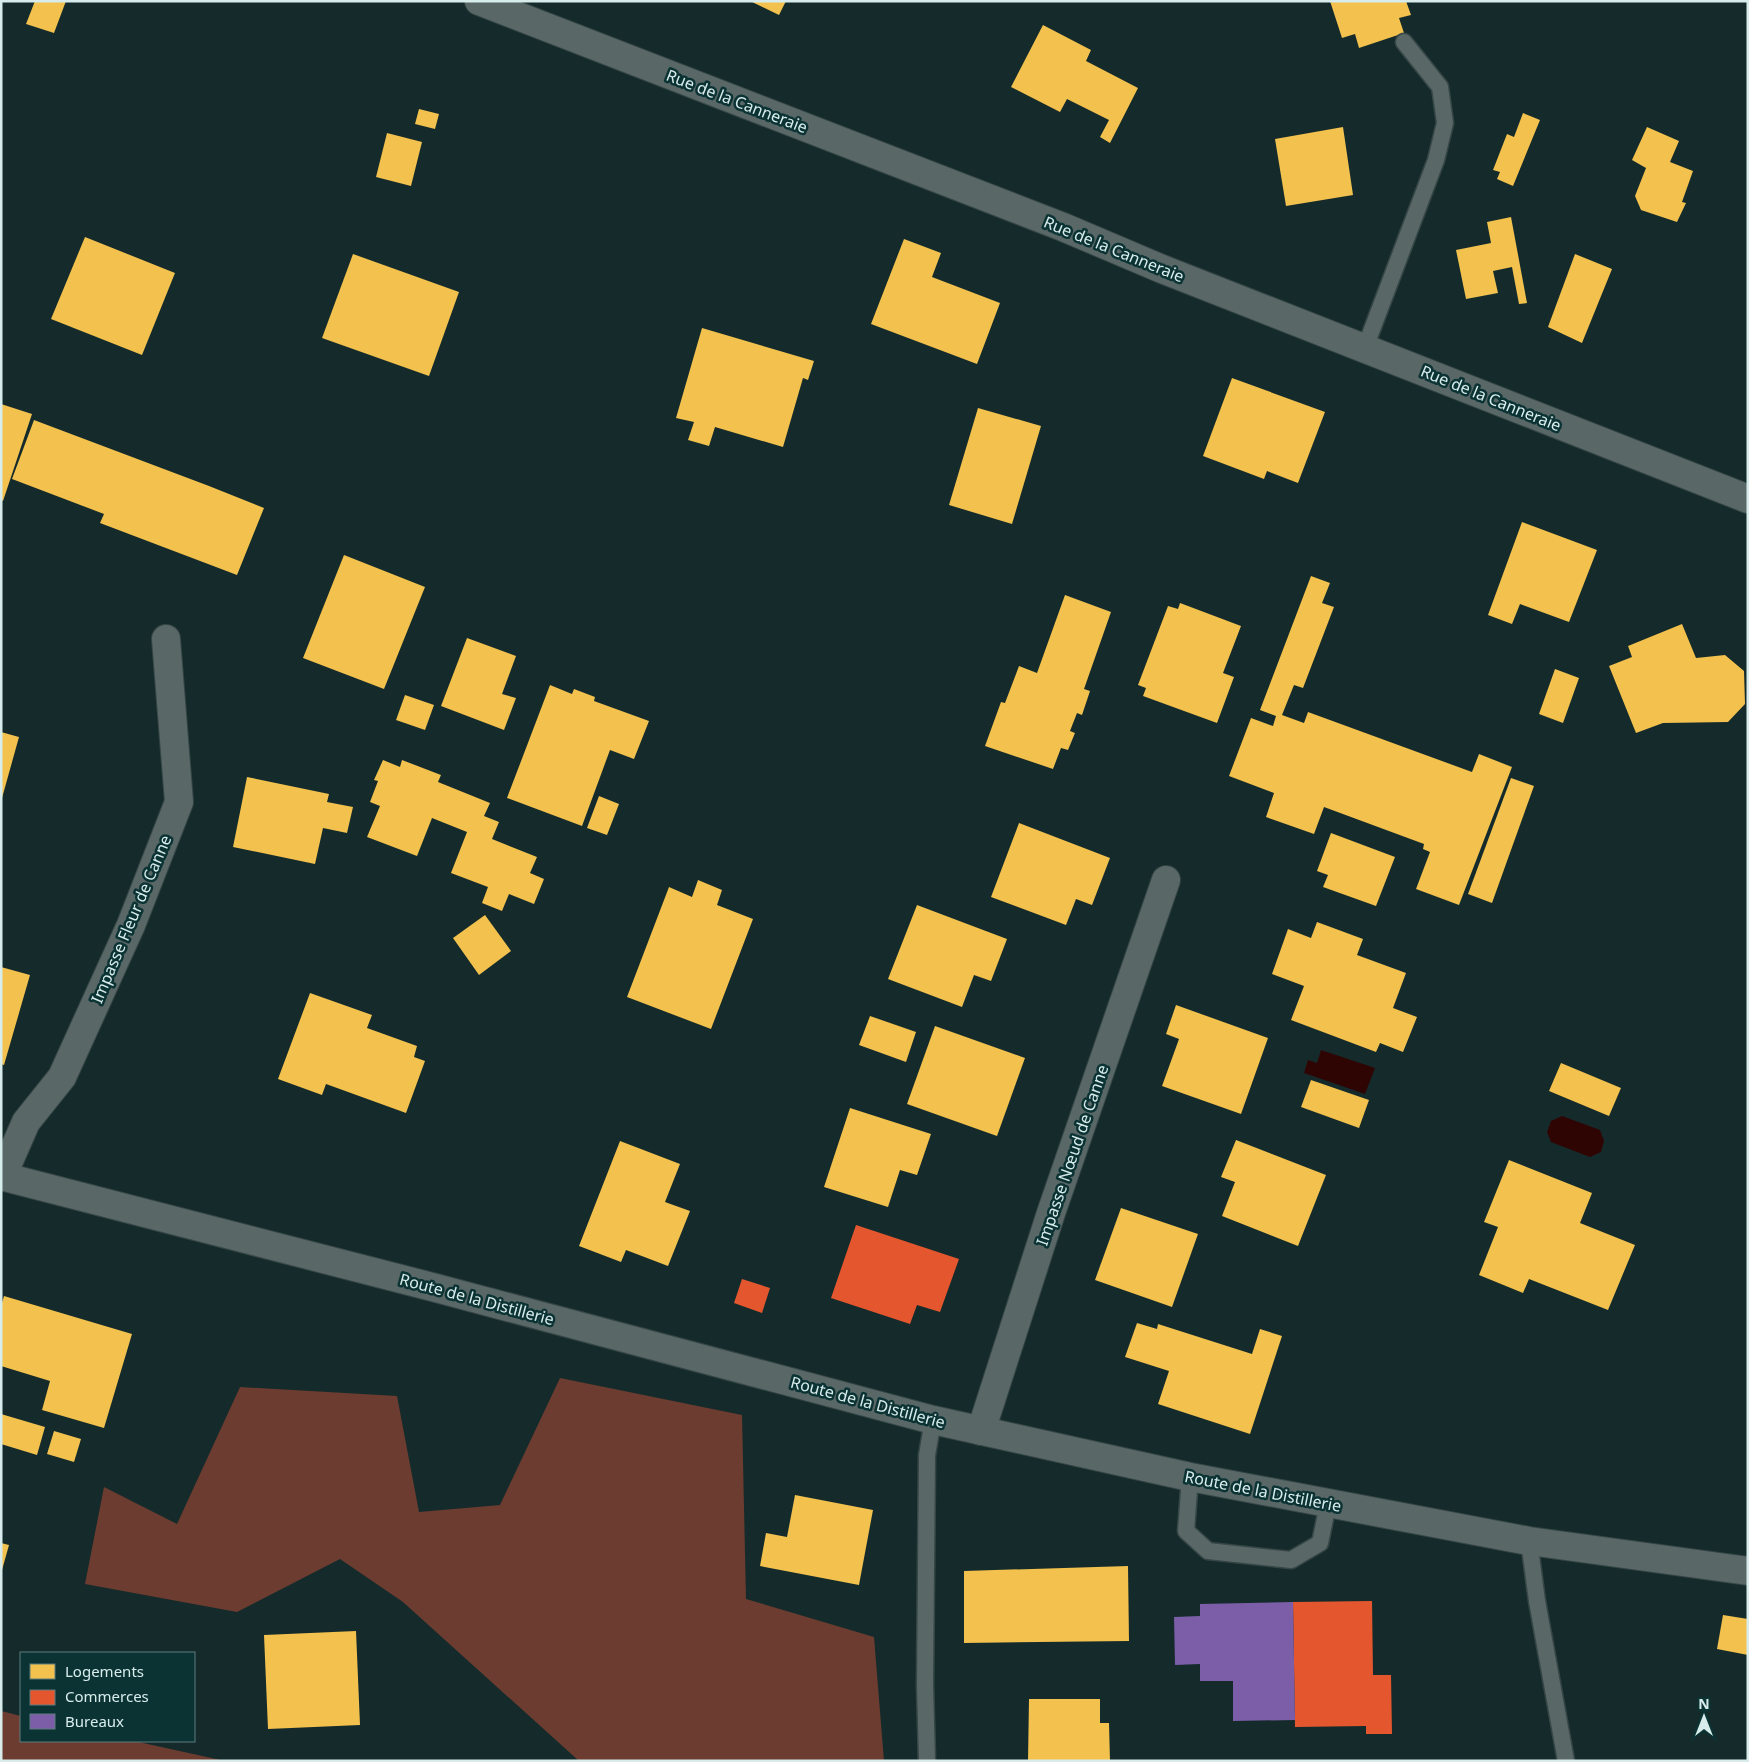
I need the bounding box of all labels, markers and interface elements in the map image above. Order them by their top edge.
street label: Rue de la Canneraie [663,64,811,138]
street label: Rue de la Canneraie [1041,211,1187,287]
street label: Rue de la Canneraie [1418,360,1564,436]
street label: Impasse Fleur de Canne [86,832,176,1006]
street label: Impasse Nœud de Canne [1031,1062,1113,1248]
street label: Route de la Distillerie [397,1268,557,1330]
street label: Route de la Distillerie [788,1371,948,1433]
street label: Route de la Distillerie [1183,1465,1343,1517]
legend [20,1652,195,1742]
text: Logements [65,1661,144,1681]
text: Commerces [65,1686,149,1706]
north arrow [1679,1692,1729,1742]
text: N [1698,1694,1710,1713]
text: Bureaux [65,1711,124,1731]

